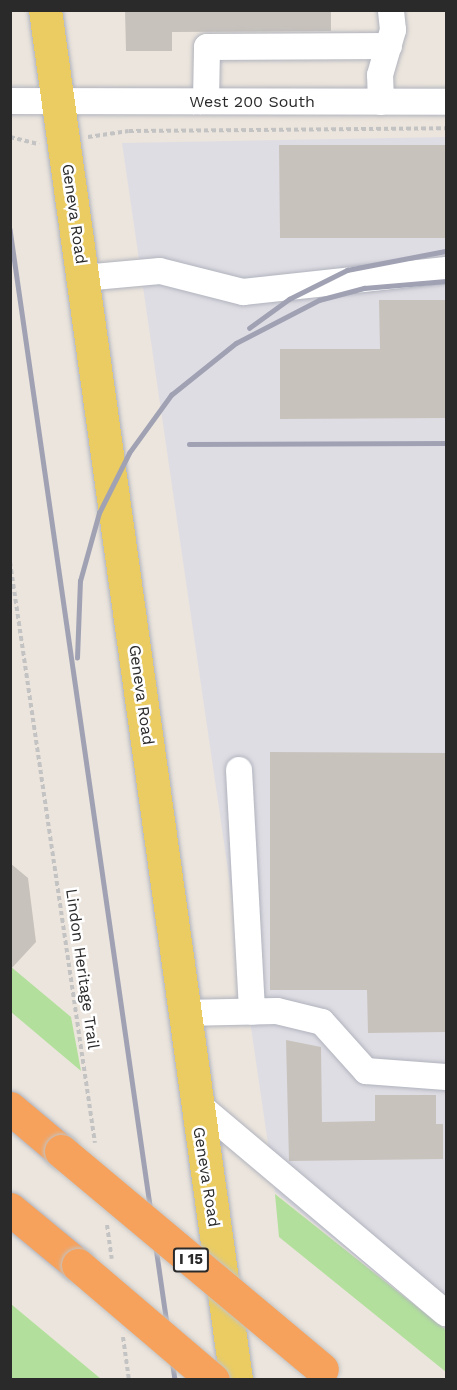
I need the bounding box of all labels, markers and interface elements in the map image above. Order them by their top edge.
street label: West 200 South [189,92,315,112]
street label: Geneva Road [57,162,91,266]
street label: Geneva Road [124,643,158,747]
street label: Lindon Heritage Trail [61,887,103,1051]
street label: Geneva Road [189,1125,223,1229]
road number: I 15 [172,1248,210,1272]

